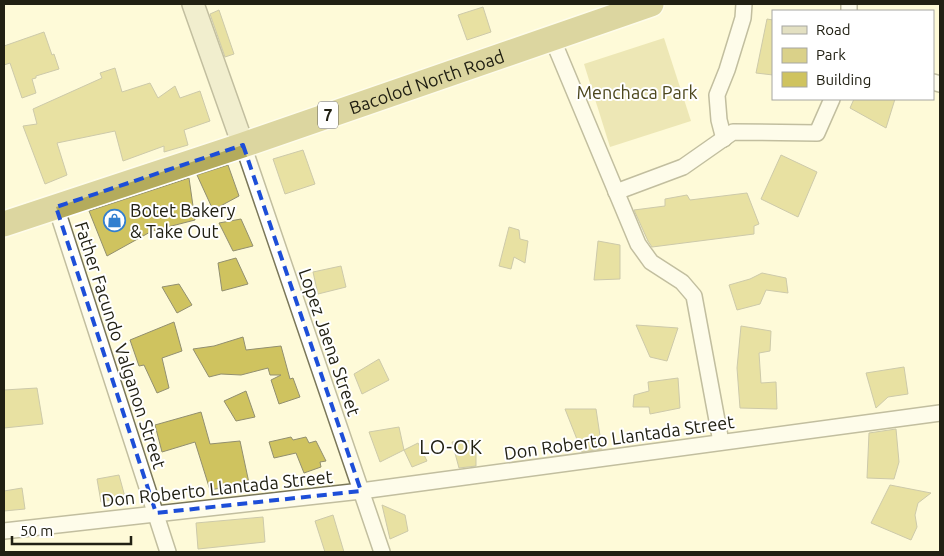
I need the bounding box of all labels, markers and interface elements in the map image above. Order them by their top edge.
legend [772,10,934,100]
text: Road [816,21,851,38]
street label: Bacolod North Road [346,46,507,118]
text: Park [816,46,846,63]
text: Building [816,71,871,88]
park label: Menchaca Park [576,82,698,102]
road number: 7 [318,102,338,128]
place label: Botet Bakery & Take Out [130,200,236,241]
shop icon: Botet Bakery & Take Out [102,208,126,232]
street label: Father Facundo Valganon Street [72,219,170,471]
street label: Lopez Jaena Street [295,266,365,418]
street label: Don Roberto Llantada Street [503,411,735,463]
district label: LO-OK [419,435,483,458]
street label: Don Roberto Llantada Street [100,466,334,510]
scale bar [12,514,131,546]
text: 50 m [20,522,53,539]

